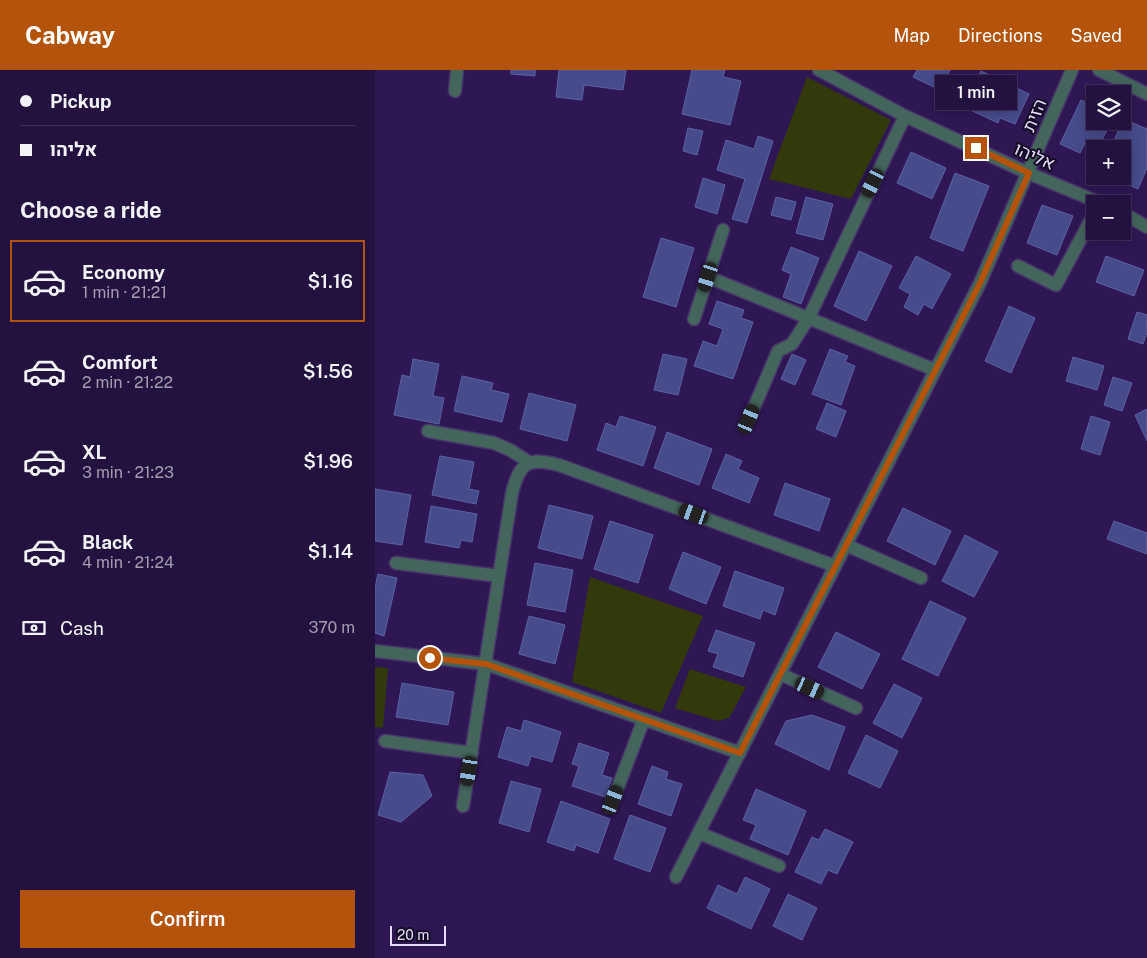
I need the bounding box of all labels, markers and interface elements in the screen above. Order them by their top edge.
text: Cabway [25,21,115,49]
text: Map [893,25,930,46]
text: Directions [958,25,1043,46]
text: Saved [1071,25,1122,46]
callout: 1 min [935,75,1017,110]
text: 1 min [957,83,995,102]
map controls [1086,85,1131,240]
button: layers [1086,85,1131,130]
text: Pickup [50,90,112,112]
street label: הזית [1018,95,1050,135]
route end [965,137,987,159]
text: אליהו [50,138,97,160]
street label: אליהו [1011,138,1059,174]
button: + [1086,140,1131,185]
car [859,166,886,200]
button: − [1086,195,1131,240]
text: Choose a ride [20,197,162,223]
icon: car [22,259,67,304]
car [696,260,719,294]
text: Economy [82,261,165,283]
text: $1.16 [307,270,353,292]
text: 1 min · 21:21 [82,283,167,302]
icon: car [22,349,67,394]
text: Comfort [82,351,158,373]
text: $1.56 [303,360,353,382]
text: 2 min · 21:22 [82,373,173,392]
car [736,402,761,436]
icon: car [22,439,67,484]
text: XL [82,441,107,463]
text: $1.96 [303,450,353,472]
text: 3 min · 21:23 [82,463,174,482]
car [677,502,710,526]
icon: car [22,529,67,574]
text: Black [82,531,133,553]
text: $1.14 [307,540,353,562]
text: 4 min · 21:24 [82,553,174,572]
icon: cash [20,614,48,642]
text: Cash [60,617,104,639]
text: 370 m [308,618,355,637]
route start [419,647,441,669]
car [793,675,826,701]
car [459,755,478,787]
car [600,783,625,817]
button: Confirm [20,890,355,948]
scale bar [390,923,446,946]
text: 20 m [397,927,429,943]

